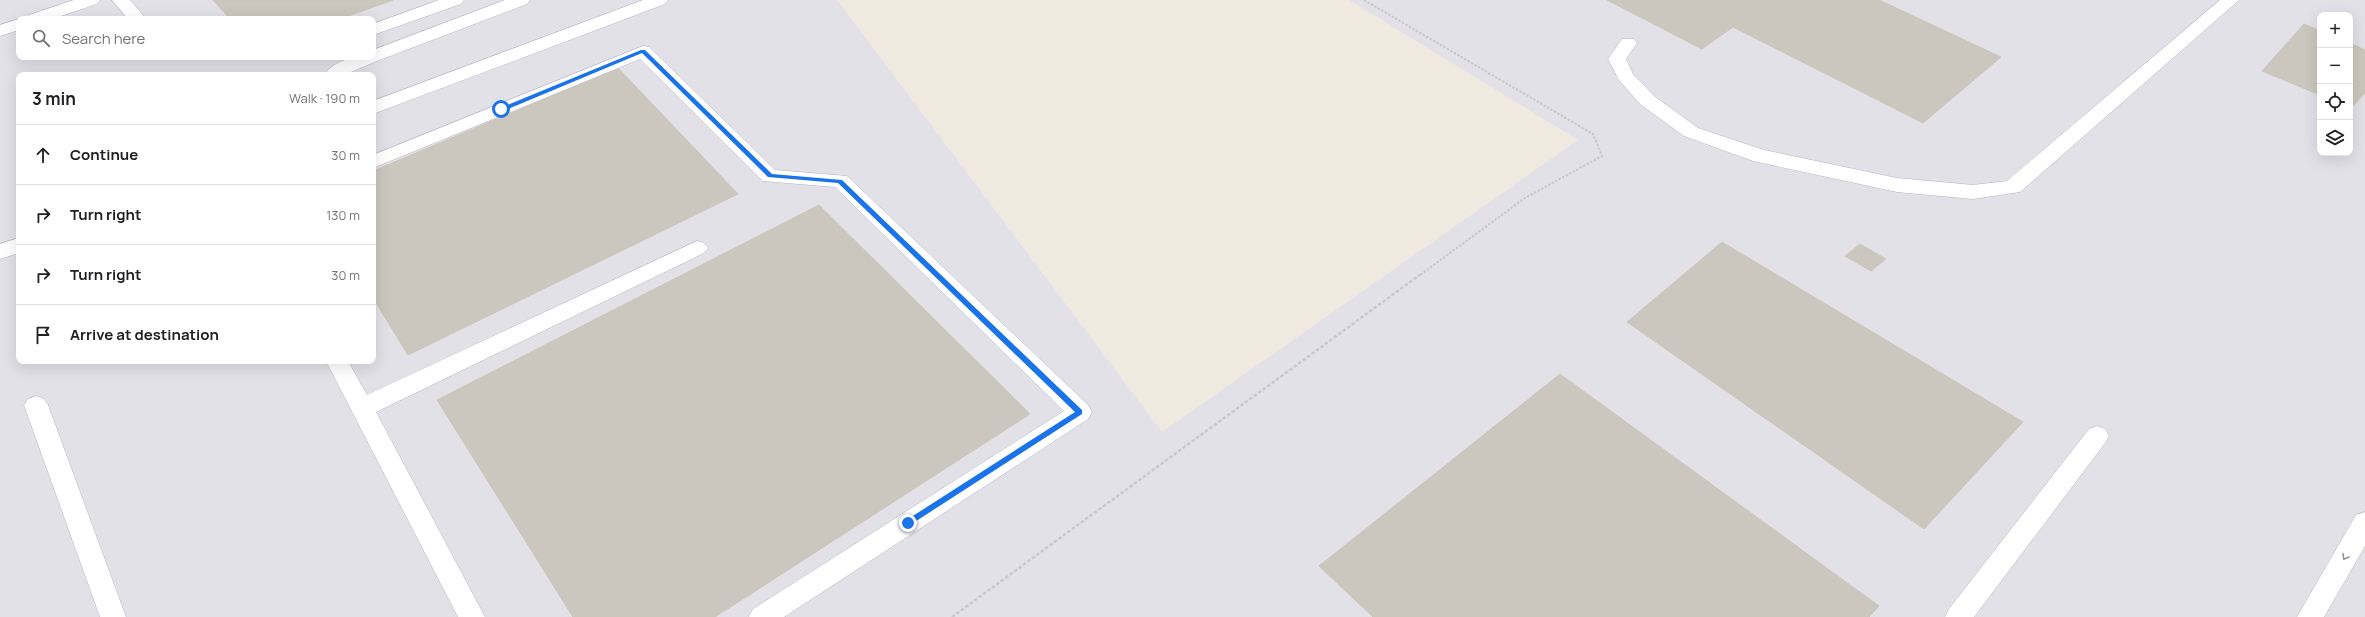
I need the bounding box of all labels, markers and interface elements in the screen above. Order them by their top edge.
map controls [2317,12,2353,156]
button: + [2317,12,2353,48]
search box [16,16,376,60]
icon: search [30,27,52,49]
text: Search here [62,28,145,49]
button: − [2317,48,2353,84]
button: locate [2317,84,2353,120]
text: 3 min [32,87,76,110]
text: Walk · 190 m [289,89,360,107]
route start [492,100,510,118]
button: layers [2317,120,2353,156]
icon: ahead [32,144,54,166]
text: Continue [70,144,138,165]
text: 30 m [331,146,360,164]
icon: right [32,204,54,226]
text: Turn right [70,204,141,225]
text: 130 m [326,206,360,224]
icon: right [32,264,54,286]
text: Turn right [70,264,141,285]
text: 30 m [331,266,360,284]
icon: arrive [32,324,54,346]
text: Arrive at destination [70,324,219,345]
route end [899,514,917,532]
one-way arrow [2343,553,2350,560]

